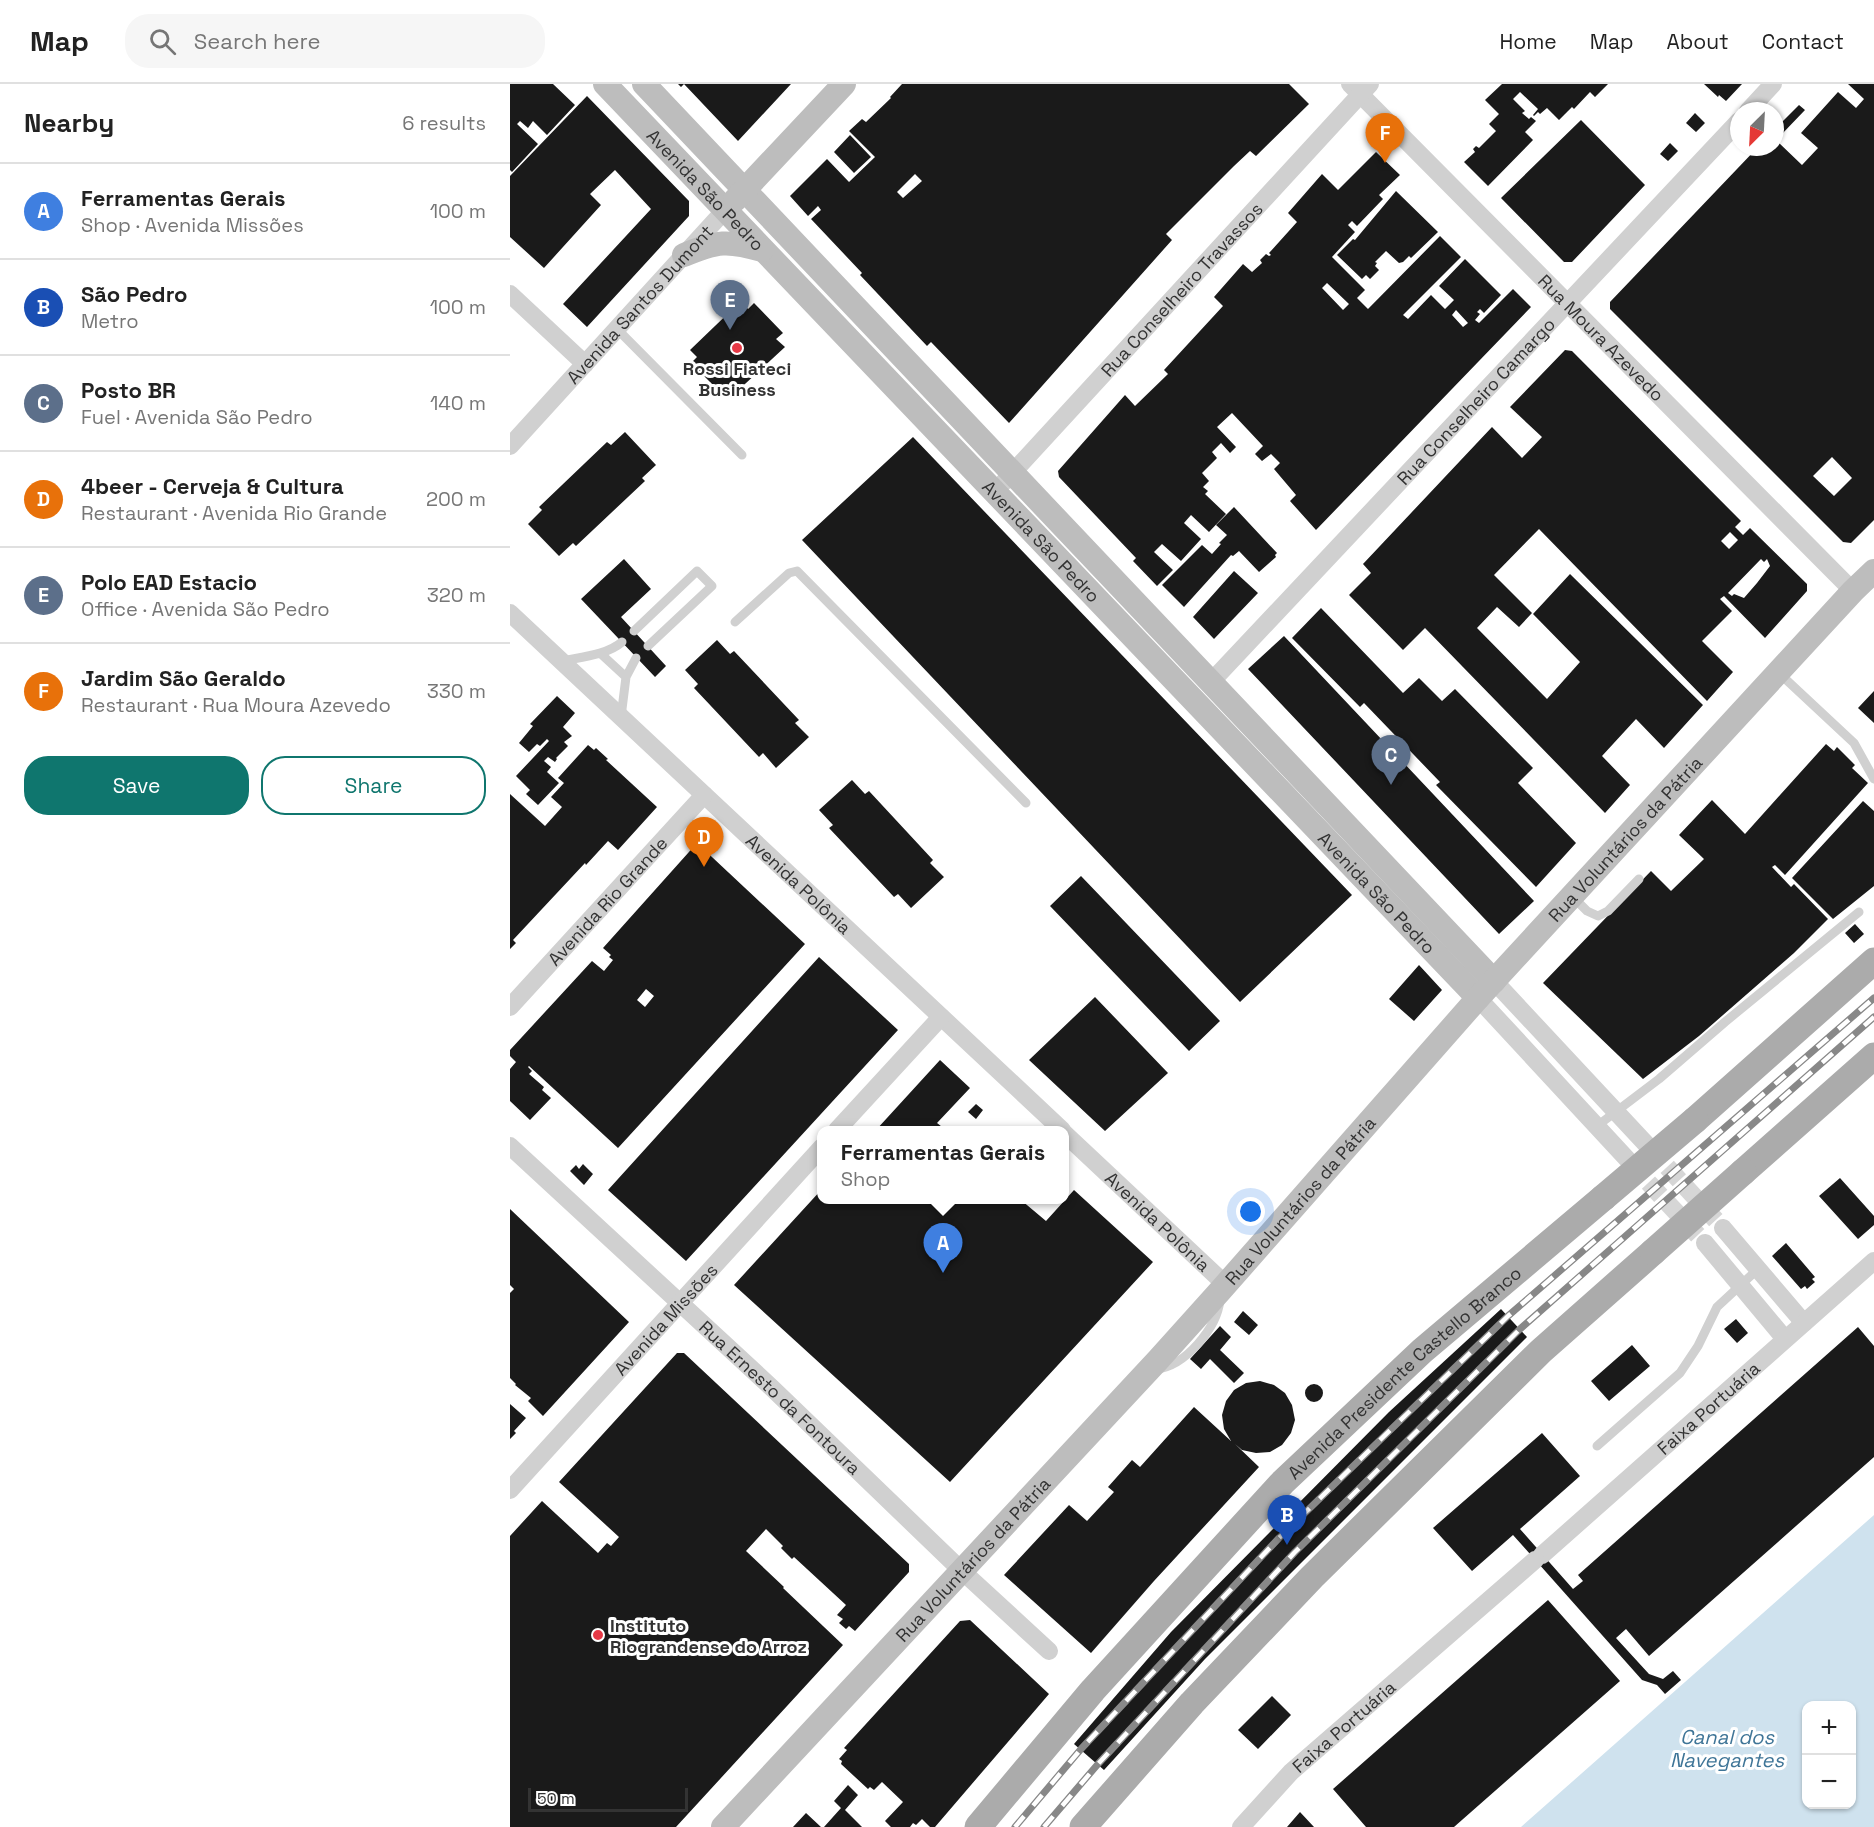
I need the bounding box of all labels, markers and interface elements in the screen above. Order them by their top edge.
search box [125,14,545,68]
text: Map [30,23,89,59]
icon: search [146,25,179,58]
text: Search here [194,27,321,55]
text: Home [1499,28,1557,55]
text: Map [1590,28,1634,55]
text: About [1667,28,1729,55]
text: Contact [1762,28,1844,55]
north arrow [1730,102,1784,156]
text: Nearby [24,106,114,140]
text: 6 results [402,110,486,136]
pin: F [1366,113,1404,163]
street label: Avenida São Pedro [642,124,770,256]
text: Ferramentas Gerais [81,184,286,212]
street label: Rua Conselheiro Travassos [1096,197,1267,381]
text: A [37,198,50,224]
text: 100 m [430,198,486,224]
text: Shop · Avenida Missões [81,212,304,238]
street label: Avenida Santos Dumont [561,220,718,388]
street label: Rua Moura Azevedo [1533,269,1669,406]
text: São Pedro [81,280,187,308]
pin: E [710,280,750,330]
text: B [37,294,50,320]
text: 100 m [430,294,486,320]
text: Metro [81,308,139,334]
street label: Rua Conselheiro Camargo [1391,313,1560,489]
marker: Rossi Fiateci Business [730,341,744,355]
place label: Rossi Fiateci Business [683,357,791,401]
text: Posto BR [81,376,176,404]
text: C [37,390,50,416]
text: 140 m [430,390,486,416]
text: Fuel · Avenida São Pedro [81,404,313,430]
text: 4beer - Cerveja & Cultura [81,472,344,500]
street label: Avenida São Pedro [978,475,1105,607]
text: D [37,486,50,512]
text: 200 m [426,486,486,512]
text: Restaurant · Avenida Rio Grande [81,500,387,526]
text: Polo EAD Estacio [81,568,257,596]
text: E [38,582,49,608]
text: 320 m [427,582,486,608]
text: Office · Avenida São Pedro [81,596,330,622]
text: Jardim São Geraldo [81,664,286,692]
text: F [38,678,49,704]
text: 330 m [427,678,486,704]
text: Restaurant · Rua Moura Azevedo [81,692,391,718]
pin: C [1372,736,1410,785]
street label: Rua Voluntários da Pátria [1543,751,1707,926]
button: Save [24,756,249,815]
button: Share [261,756,486,815]
pin: D [684,818,724,867]
street label: Avenida São Pedro [1314,827,1441,958]
street label: Avenida Polônia [741,829,857,939]
street label: Avenida Rio Grande [542,832,672,970]
street label: Rua Voluntários da Pátria [1220,1111,1380,1289]
popup [817,1126,1069,1204]
text: Ferramentas Gerais [841,1138,1045,1166]
text: Shop [841,1166,890,1192]
street label: Avenida Polônia [1101,1166,1216,1276]
your location [1236,1197,1265,1226]
pin: A [924,1224,962,1273]
street label: Avenida Missões [609,1258,722,1380]
street label: Avenida Presidente Castello Branco [1282,1261,1526,1484]
street label: Rua Ernesto da Fontoura [695,1315,866,1479]
street label: Faixa Portuária [1652,1356,1764,1459]
street label: Rua Voluntários da Pátria [890,1472,1055,1646]
pin: B [1268,1496,1306,1545]
place label: Instituto Riograndense do Arroz [610,1614,807,1658]
marker: Instituto Riograndense do Arroz [591,1628,605,1642]
street label: Faixa Portuária [1287,1675,1400,1777]
map controls [1802,1701,1856,1809]
button: + [1802,1701,1856,1755]
water label: Canal dos Navegantes [1670,1724,1785,1773]
button: − [1802,1755,1856,1809]
scale bar [528,1785,688,1812]
text: 50 m [537,1788,575,1809]

